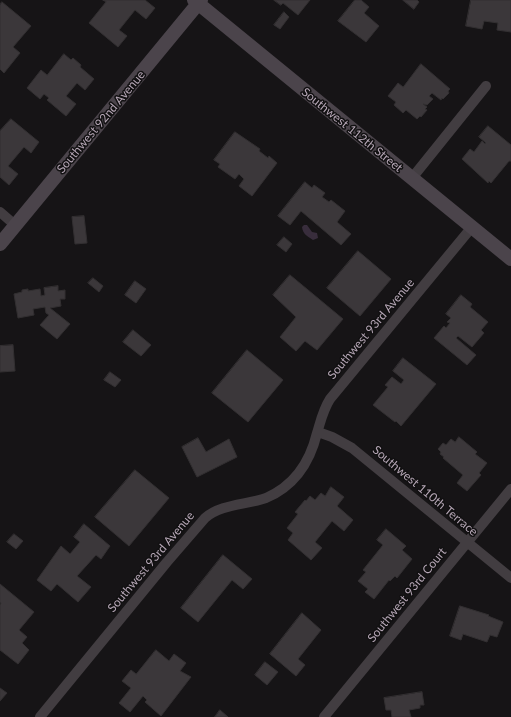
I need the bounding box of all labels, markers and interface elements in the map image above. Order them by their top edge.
street label: Southwest 92nd Avenue [54,68,148,176]
street label: Southwest 112th Street [299,85,405,175]
street label: Southwest 93rd Avenue [325,276,417,382]
street label: Southwest 110th Terrace [370,443,480,539]
street label: Southwest 93rd Avenue [105,509,197,615]
street label: Southwest 93rd Court [365,545,449,645]

